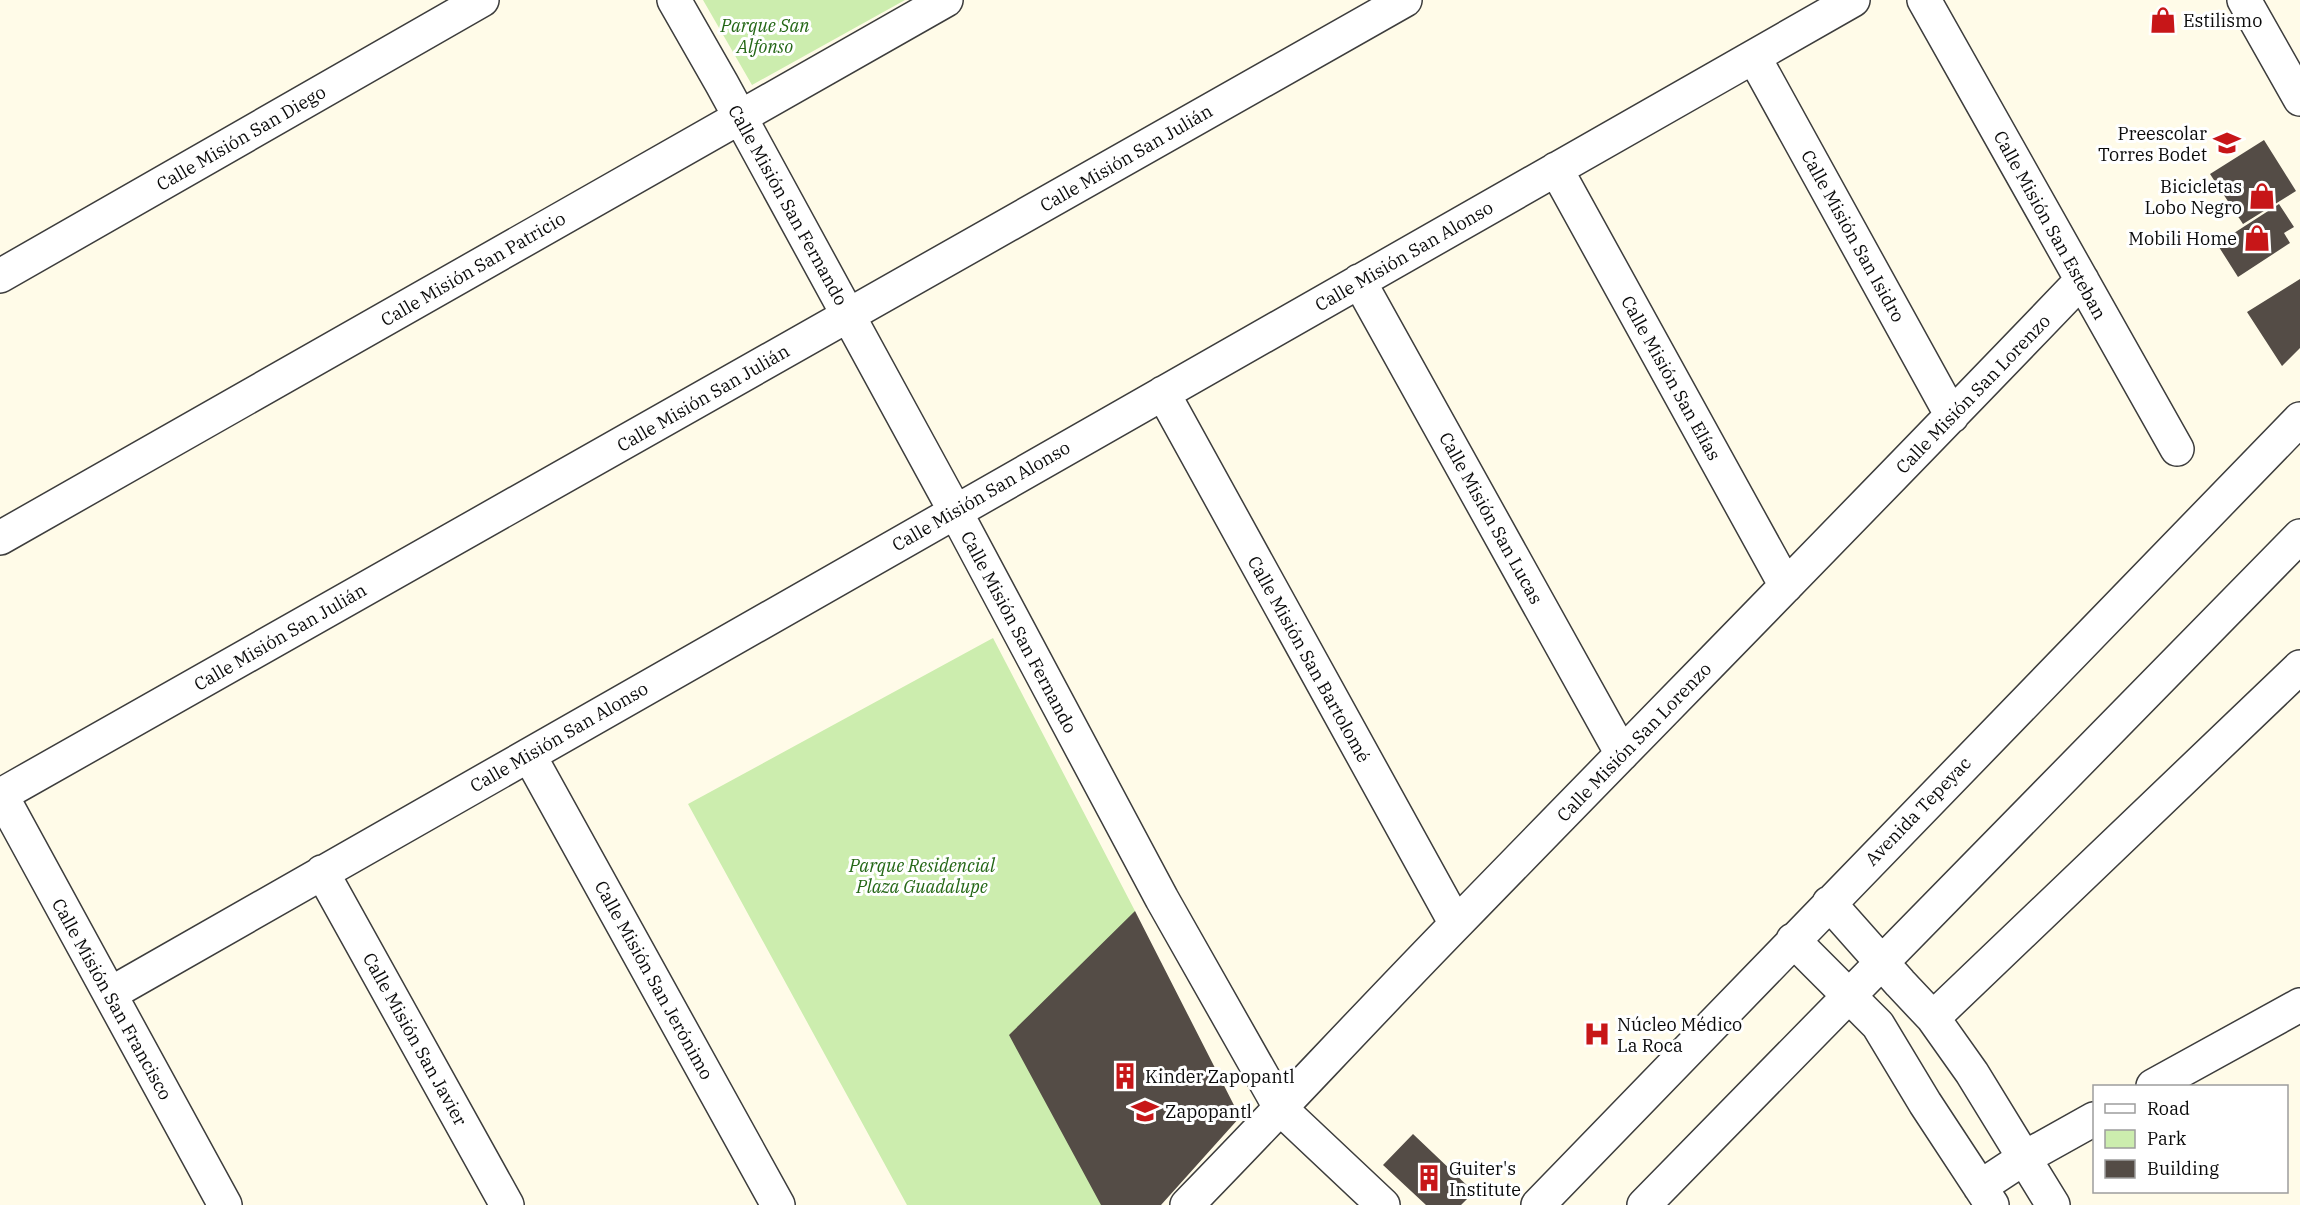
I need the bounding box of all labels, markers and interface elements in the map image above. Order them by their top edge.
shop icon: Estilismo [2148,5,2178,35]
place label: Estilismo [2183,9,2262,32]
park label: Parque San Alfonso [720,14,810,58]
street label: Calle Misión San Diego [152,80,330,196]
street label: Calle Misión San Julián [1036,99,1216,217]
street label: Calle Misión San Fernando [723,101,853,309]
place label: Preescolar Torres Bodet [2098,122,2207,166]
street label: Calle Misión San Esteban [1989,127,2111,323]
school or university icon: Preescolar Torres Bodet [2212,128,2242,158]
street label: Calle Misión San Isidro [1796,146,1910,326]
place label: Bicicletas Lobo Negro [2144,175,2242,219]
shop icon: Bicicletas Lobo Negro [2247,181,2277,211]
street label: Calle Misión San Alonso [1311,196,1497,316]
street label: Calle Misión San Patricio [377,207,569,331]
shop icon: Mobili Home [2242,223,2272,253]
place label: Mobili Home [2128,227,2237,250]
street label: Calle Misión San Elías [1616,292,1726,464]
street label: Calle Misión San Lorenzo [1891,309,2055,479]
street label: Calle Misión San Julián [613,339,793,457]
street label: Calle Misión San Lucas [1434,428,1548,608]
street label: Calle Misión San Alonso [888,436,1074,556]
street label: Calle Misión San Fernando [956,527,1082,737]
street label: Calle Misión San Bartolomé [1243,552,1375,766]
street label: Calle Misión San Julián [190,578,370,696]
street label: Calle Misión San Lorenzo [1552,657,1716,827]
street label: Calle Misión San Alonso [466,677,652,797]
street label: Avenida Tepeyac [1860,752,1976,870]
park label: Parque Residencial Plaza Guadalupe [848,854,996,898]
street label: Calle Misión San Jerónimo [590,876,718,1084]
street label: Calle Misión San Francisco [47,894,177,1104]
street label: Calle Misión San Javier [358,948,472,1130]
place label: Núcleo Médico La Roca [1617,1013,1742,1057]
hospital icon: Núcleo Médico La Roca [1582,1019,1612,1049]
building icon: Kinder Zapopantl [1110,1061,1140,1091]
place label: Kinder Zapopantl [1145,1065,1295,1088]
legend [2093,1085,2288,1193]
school or university icon: Zapopantl [1130,1096,1160,1126]
text: Road [2147,1097,2190,1120]
place label: Zapopantl [1165,1100,1252,1123]
text: Park [2147,1127,2187,1150]
place label: Guiter's Institute [1449,1157,1521,1201]
text: Building [2147,1157,2219,1180]
building icon: Guiter's Institute [1414,1163,1444,1193]

